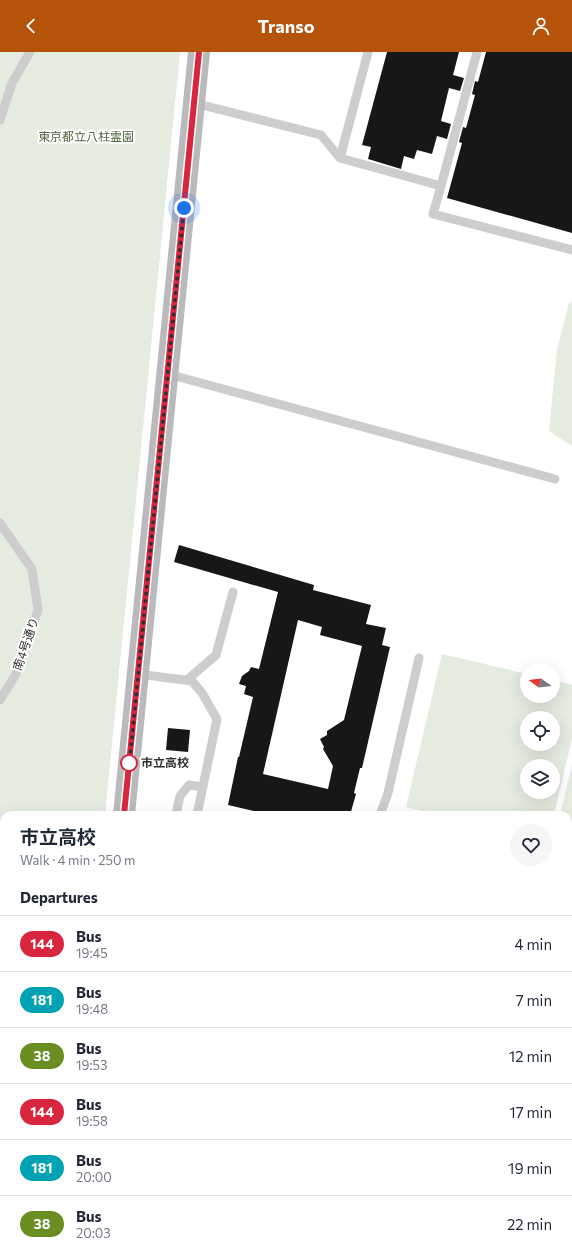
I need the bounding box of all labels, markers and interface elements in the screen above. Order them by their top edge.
icon: back [20,15,42,37]
text: Transo [258,15,314,37]
icon: person [530,15,552,37]
park label: 東京都立八柱霊園 [38,129,134,143]
your location [174,198,194,218]
street label: 南4号通り [9,615,41,672]
north arrow [520,663,560,703]
map controls [520,663,560,799]
button: locate [520,711,560,751]
marker: 市立高校 [120,754,138,772]
place label: 市立高校 [141,755,189,769]
button: layers [520,759,560,799]
button: heart [510,824,552,866]
text: 市立高校 [20,825,96,848]
text: Walk · 4 min · 250 m [20,852,135,868]
text: Departures [20,888,98,906]
text: Bus [76,927,101,945]
text: 144 [30,935,54,952]
text: 4 min [515,935,552,953]
text: 19:45 [76,945,108,961]
text: Bus [76,983,101,1001]
text: 181 [31,991,53,1008]
text: 7 min [516,991,552,1009]
text: 19:48 [76,1001,108,1017]
text: Bus [76,1039,101,1057]
text: 38 [34,1047,50,1064]
text: 12 min [509,1047,552,1065]
text: 19:53 [76,1057,107,1073]
text: Bus [76,1095,101,1113]
text: 144 [30,1103,54,1120]
text: 17 min [509,1103,552,1121]
text: 19:58 [76,1113,108,1129]
text: Bus [76,1151,101,1169]
text: 181 [31,1159,53,1176]
text: 19 min [508,1159,552,1177]
text: 20:00 [76,1169,112,1185]
text: Bus [76,1207,101,1225]
text: 38 [34,1215,50,1232]
text: 22 min [507,1215,552,1233]
text: 20:03 [76,1225,111,1241]

